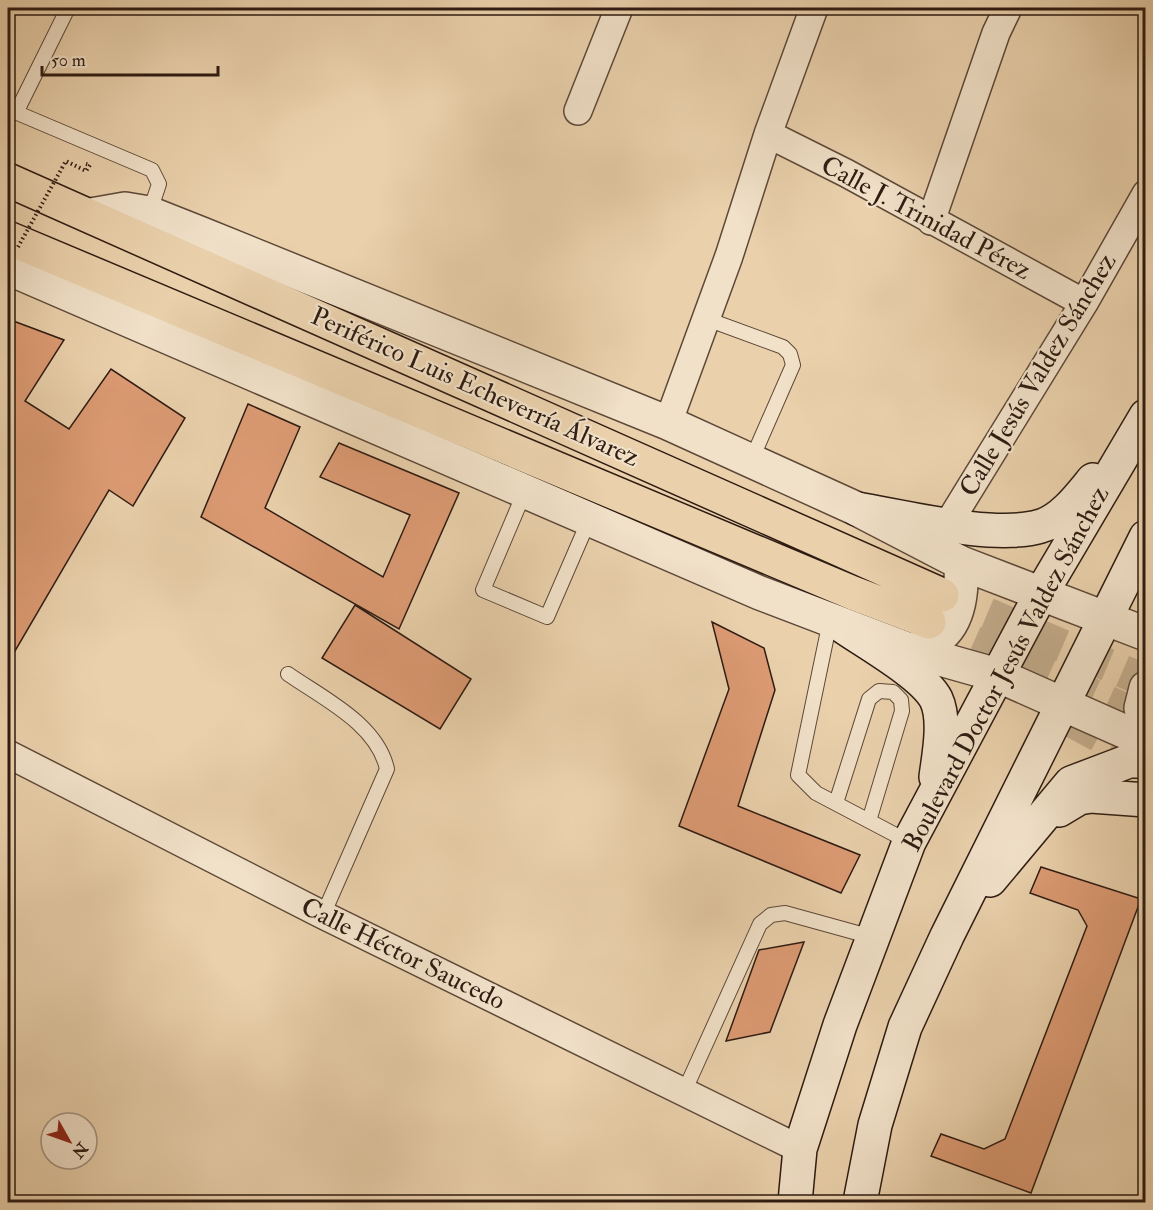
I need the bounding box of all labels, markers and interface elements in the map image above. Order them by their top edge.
scale bar [42,39,218,77]
text: 50 m [51,49,86,72]
street label: Calle J. Trinidad Pérez [816,149,1037,287]
street label: Calle Jesús Valdez Sánchez [953,247,1124,502]
street label: Periférico Luis Echeverría Álvarez [306,298,645,474]
street label: Boulevard Doctor Jesús Valdez Sánchez [896,481,1116,857]
street label: Calle Héctor Saucedo [296,891,510,1017]
north arrow [39,1111,99,1171]
text: N [67,1137,93,1162]

